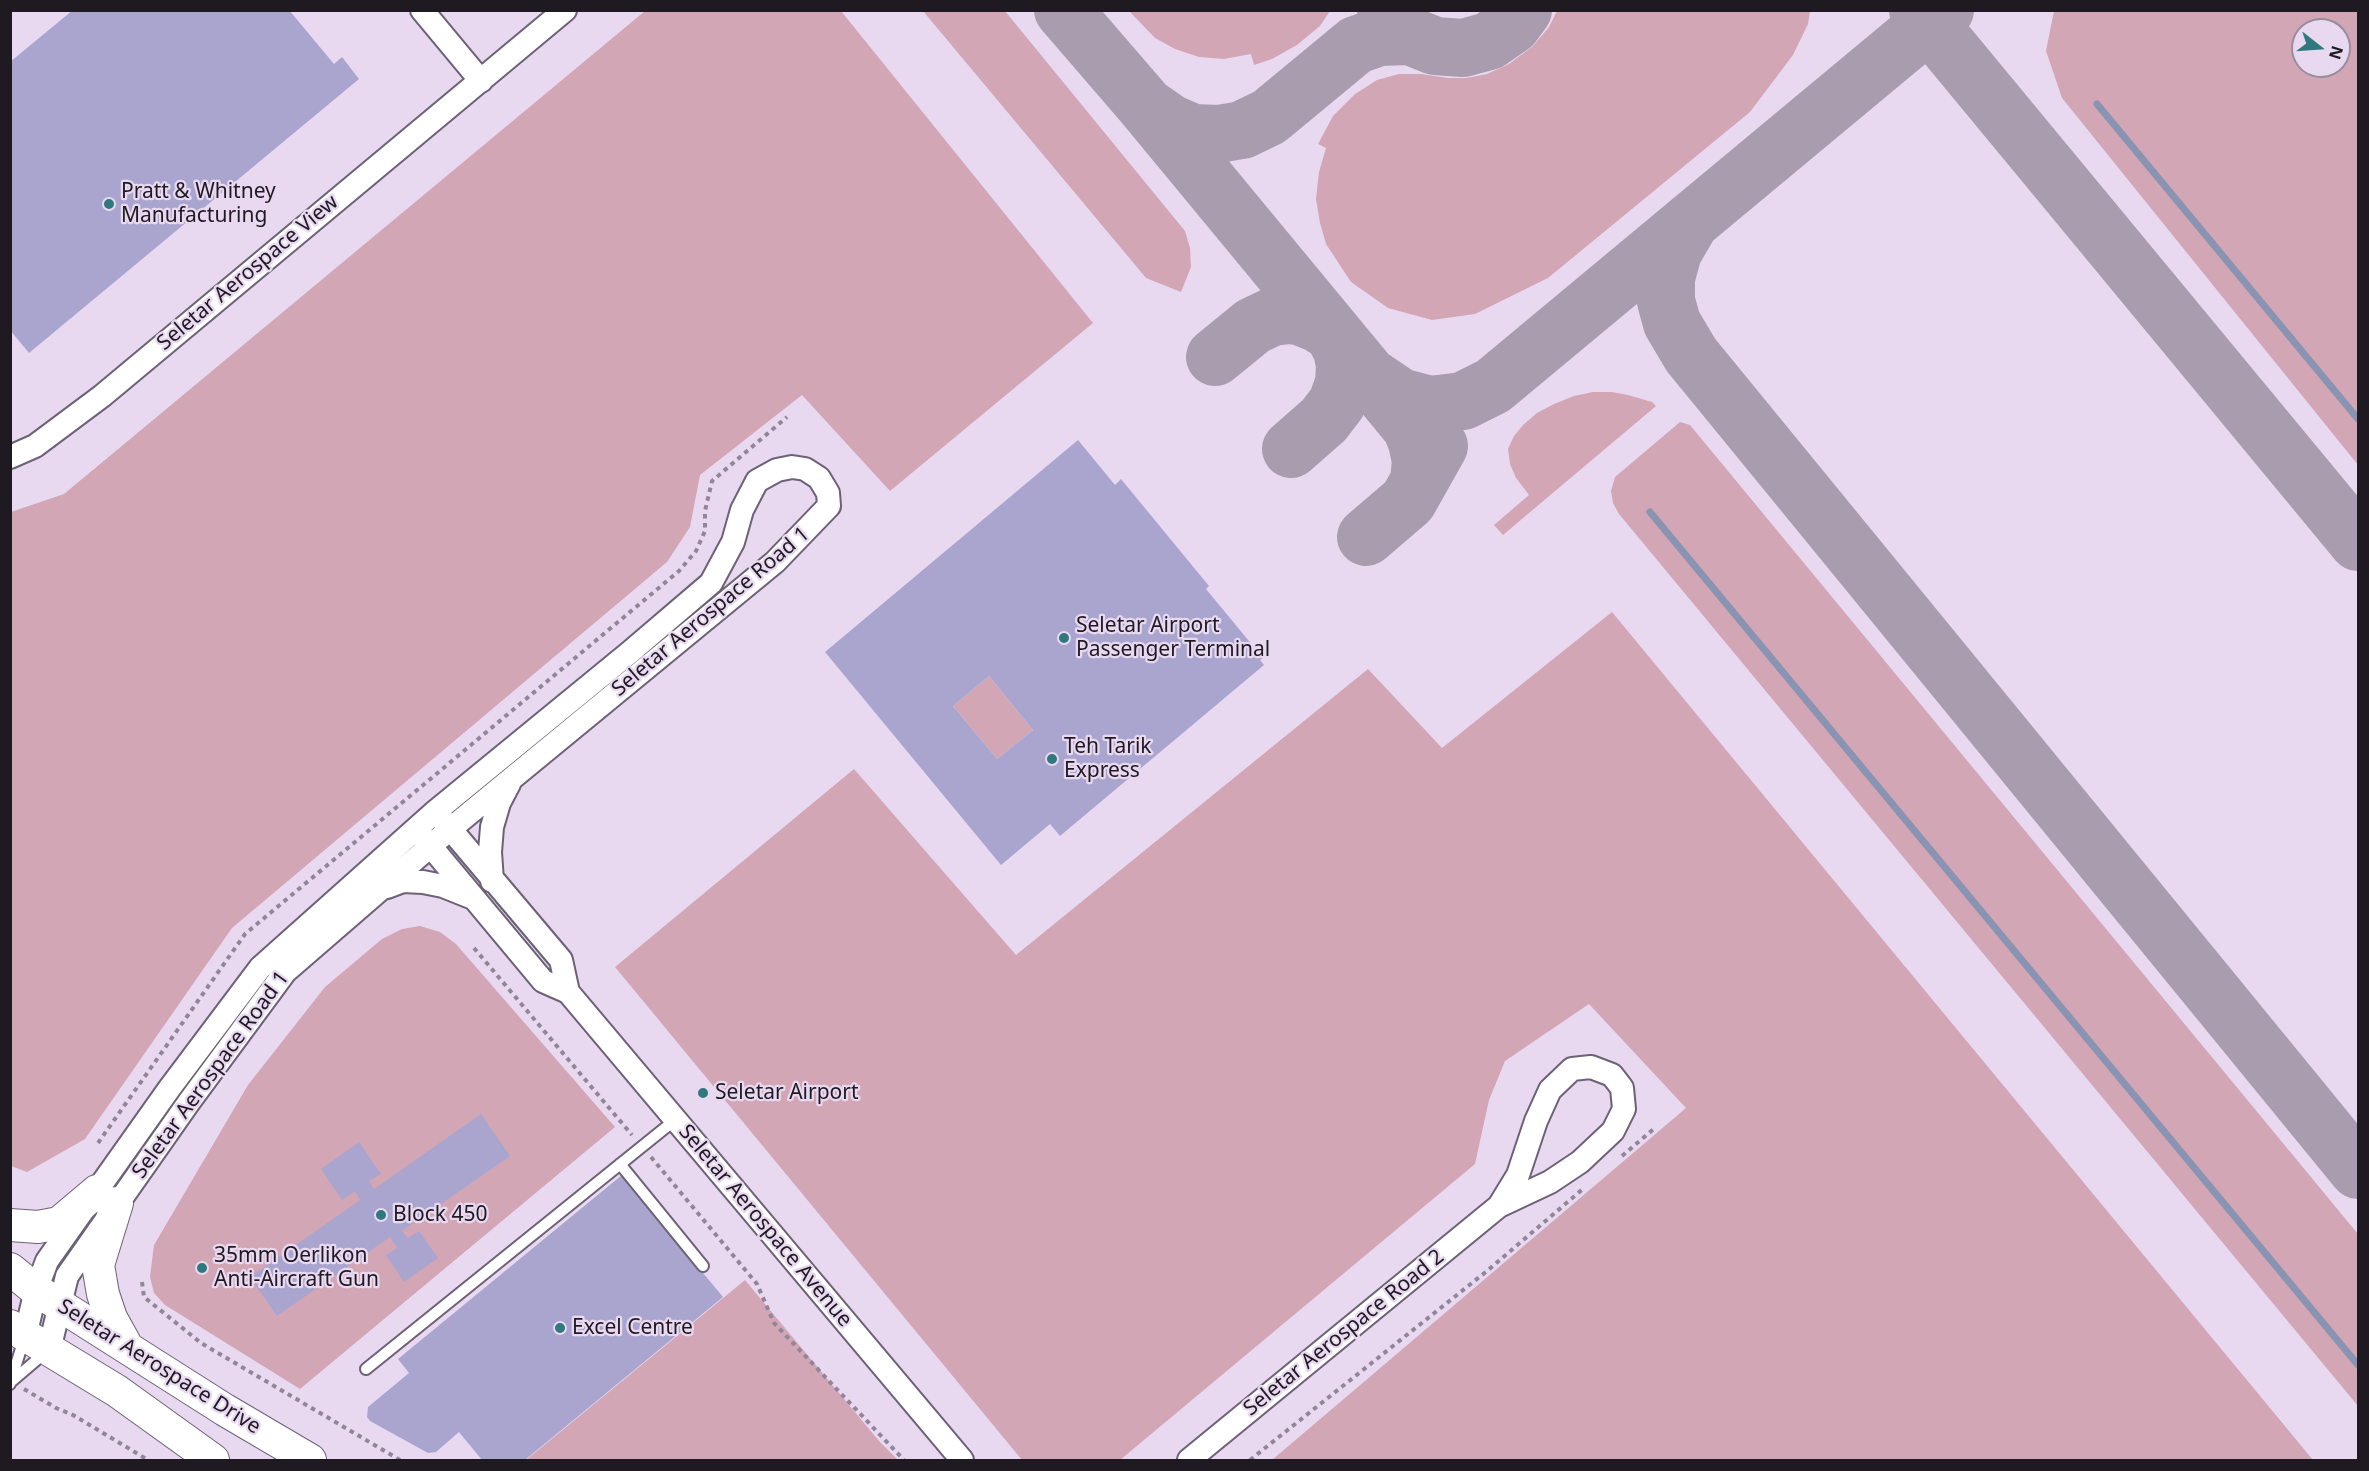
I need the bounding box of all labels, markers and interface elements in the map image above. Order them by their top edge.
north arrow [2291,18,2351,78]
text: N [2324,43,2349,62]
place label: Pratt & Whitney Manufacturing [121,179,276,229]
street label: Seletar Aerospace View [152,190,344,356]
marker: Pratt & Whitney Manufacturing [102,197,116,211]
street label: Seletar Aerospace Road 1 [607,522,815,702]
place label: Seletar Airport Passenger Terminal [1076,613,1270,663]
marker: Seletar Airport Passenger Terminal [1057,631,1071,645]
place label: Teh Tarik Express [1064,734,1152,784]
marker: Teh Tarik Express [1045,752,1059,766]
street label: Seletar Aerospace Road 1 [127,966,295,1184]
place label: Seletar Airport [715,1080,859,1106]
marker: Seletar Airport [696,1086,710,1100]
street label: Seletar Aerospace Avenue [673,1120,857,1332]
place label: Block 450 [393,1202,488,1228]
marker: Block 450 [374,1208,388,1222]
place label: 35mm Oerlikon Anti-Aircraft Gun [214,1243,379,1293]
street label: Seletar Aerospace Road 2 [1239,1244,1449,1422]
marker: 35mm Oerlikon Anti-Aircraft Gun [195,1261,209,1275]
street label: Seletar Aerospace Drive [53,1294,265,1440]
place label: Excel Centre [572,1315,693,1341]
marker: Excel Centre [553,1321,567,1335]

